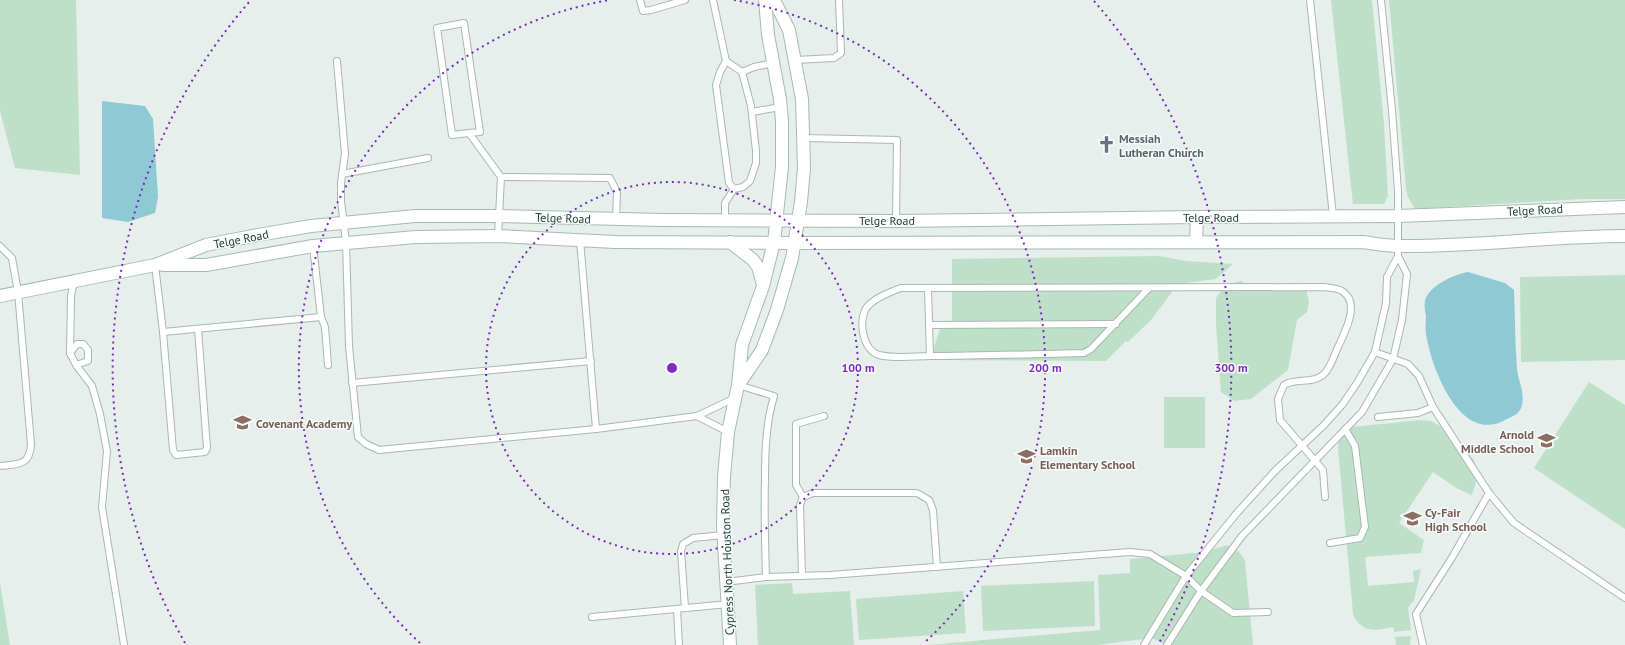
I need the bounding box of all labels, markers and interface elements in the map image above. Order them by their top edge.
place label: Messiah Lutheran Church [1119,131,1204,160]
church icon: Messiah Lutheran Church [1096,135,1116,155]
street label: Telge Road [1507,201,1563,219]
street label: Telge Road [535,210,591,226]
street label: Telge Road [1183,210,1239,225]
street label: Telge Road [859,213,915,228]
street label: Telge Road [212,226,270,252]
text: 100 m [841,360,875,375]
text: 200 m [1028,360,1062,375]
text: 300 m [1214,360,1248,375]
centre of rings [665,361,679,375]
school or university icon: Covenant Academy [233,413,253,433]
place label: Covenant Academy [256,416,352,431]
place label: Arnold Middle School [1461,427,1534,456]
school or university icon: Arnold Middle School [1537,431,1557,451]
place label: Lamkin Elementary School [1040,443,1136,472]
school or university icon: Lamkin Elementary School [1017,447,1037,467]
street label: Cypress North Houston Road [717,489,737,635]
place label: Cy-Fair High School [1425,505,1487,534]
school or university icon: Cy-Fair High School [1402,509,1422,529]

